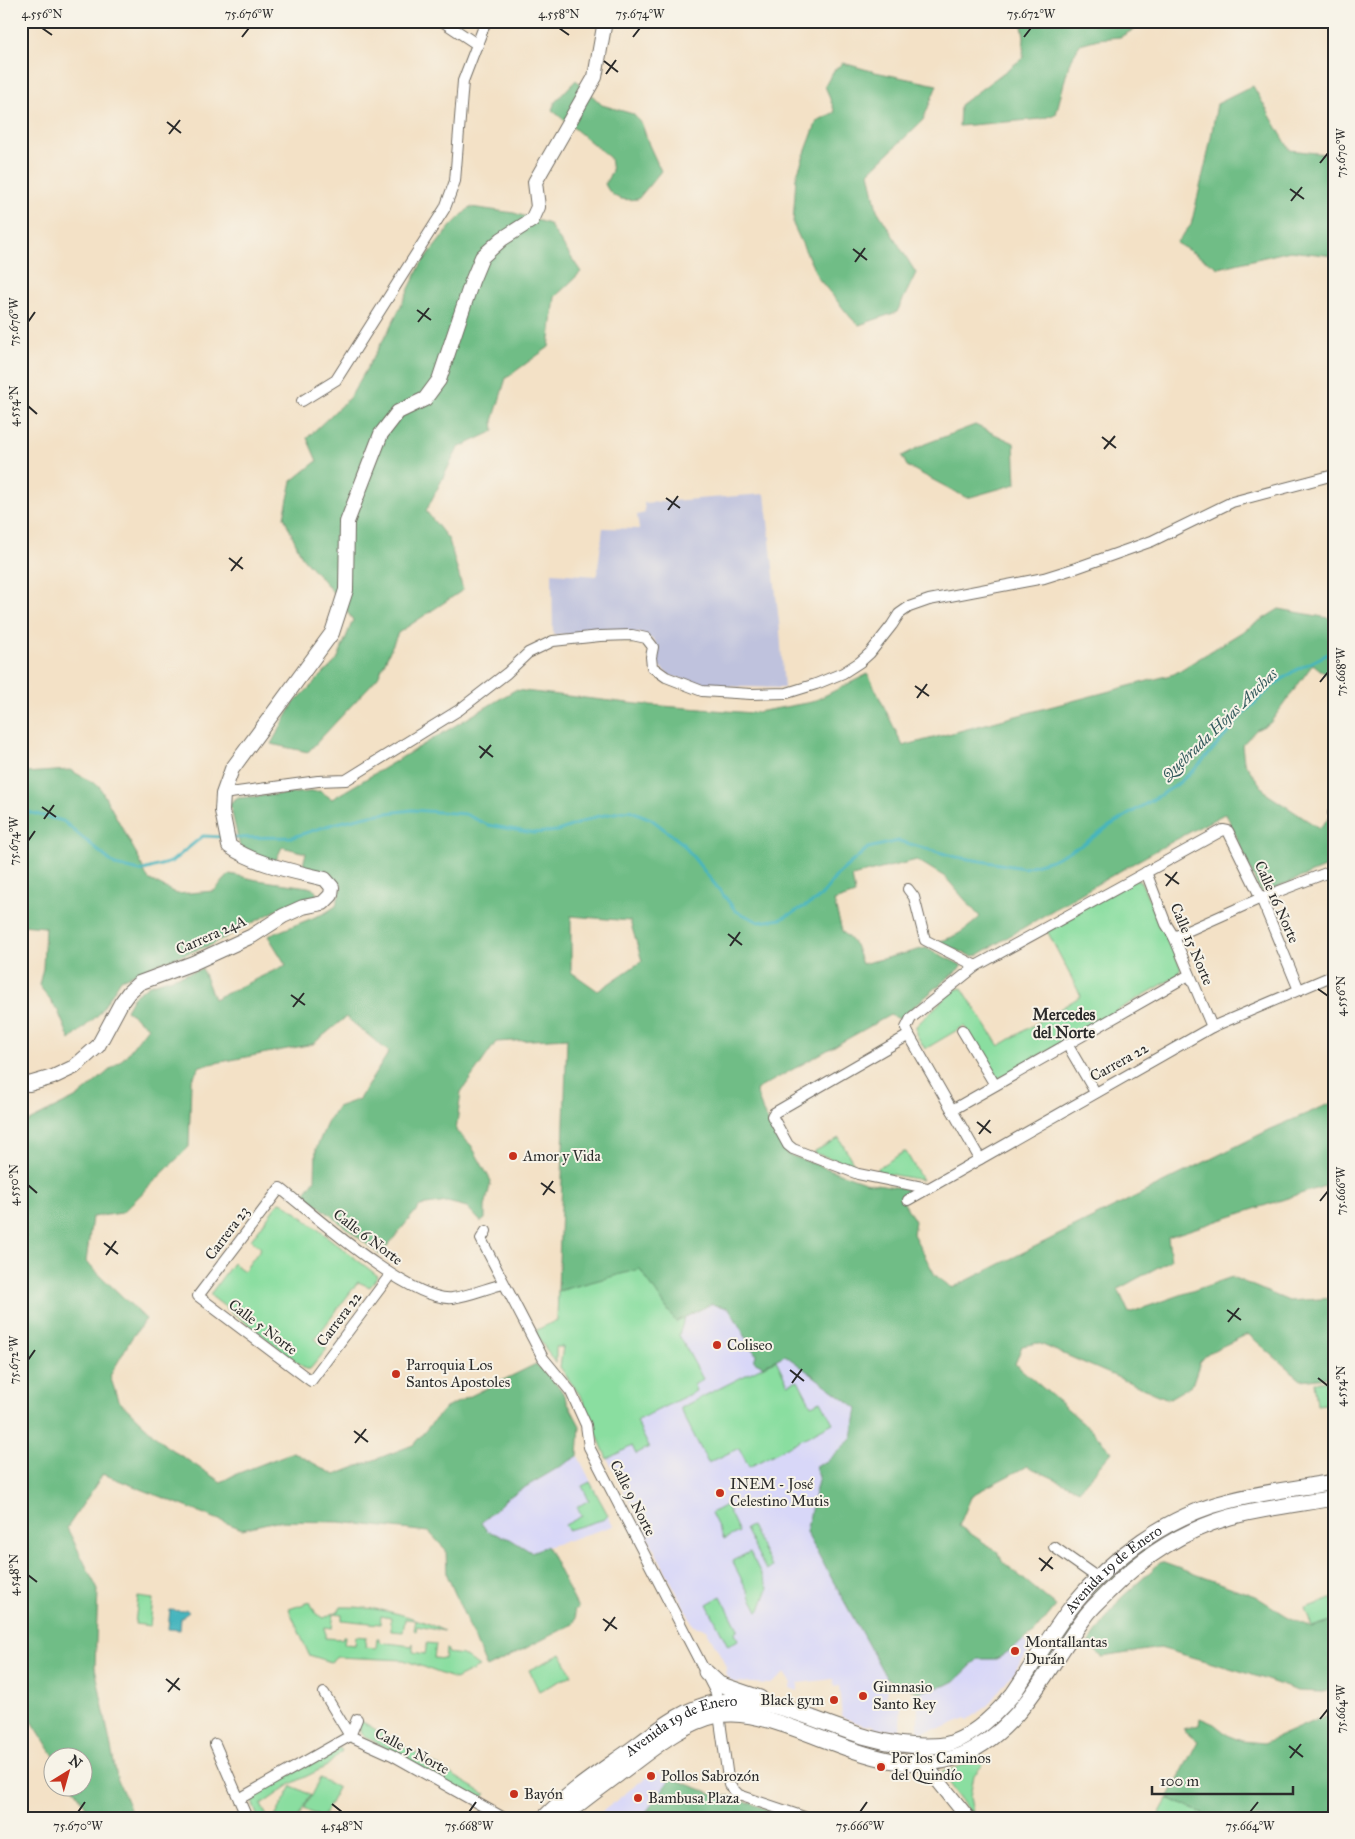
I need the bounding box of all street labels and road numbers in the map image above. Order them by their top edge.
street label: Calle 16 Norte [1251,858,1303,946]
street label: Calle 15 Norte [1167,900,1217,988]
street label: Carrera 24A [173,912,249,958]
street label: Carrera 22 [1087,1038,1152,1085]
street label: Carrera 23 [201,1203,253,1263]
street label: Calle 6 Norte [330,1205,406,1269]
street label: Carrera 22 [313,1288,366,1350]
street label: Calle 5 Norte [225,1295,301,1359]
street label: Calle 9 Norte [606,1457,660,1539]
street label: Avenida 19 de Enero [1060,1521,1165,1618]
street label: Avenida 19 de Enero [621,1692,738,1761]
street label: Calle 5 Norte [372,1724,452,1778]

